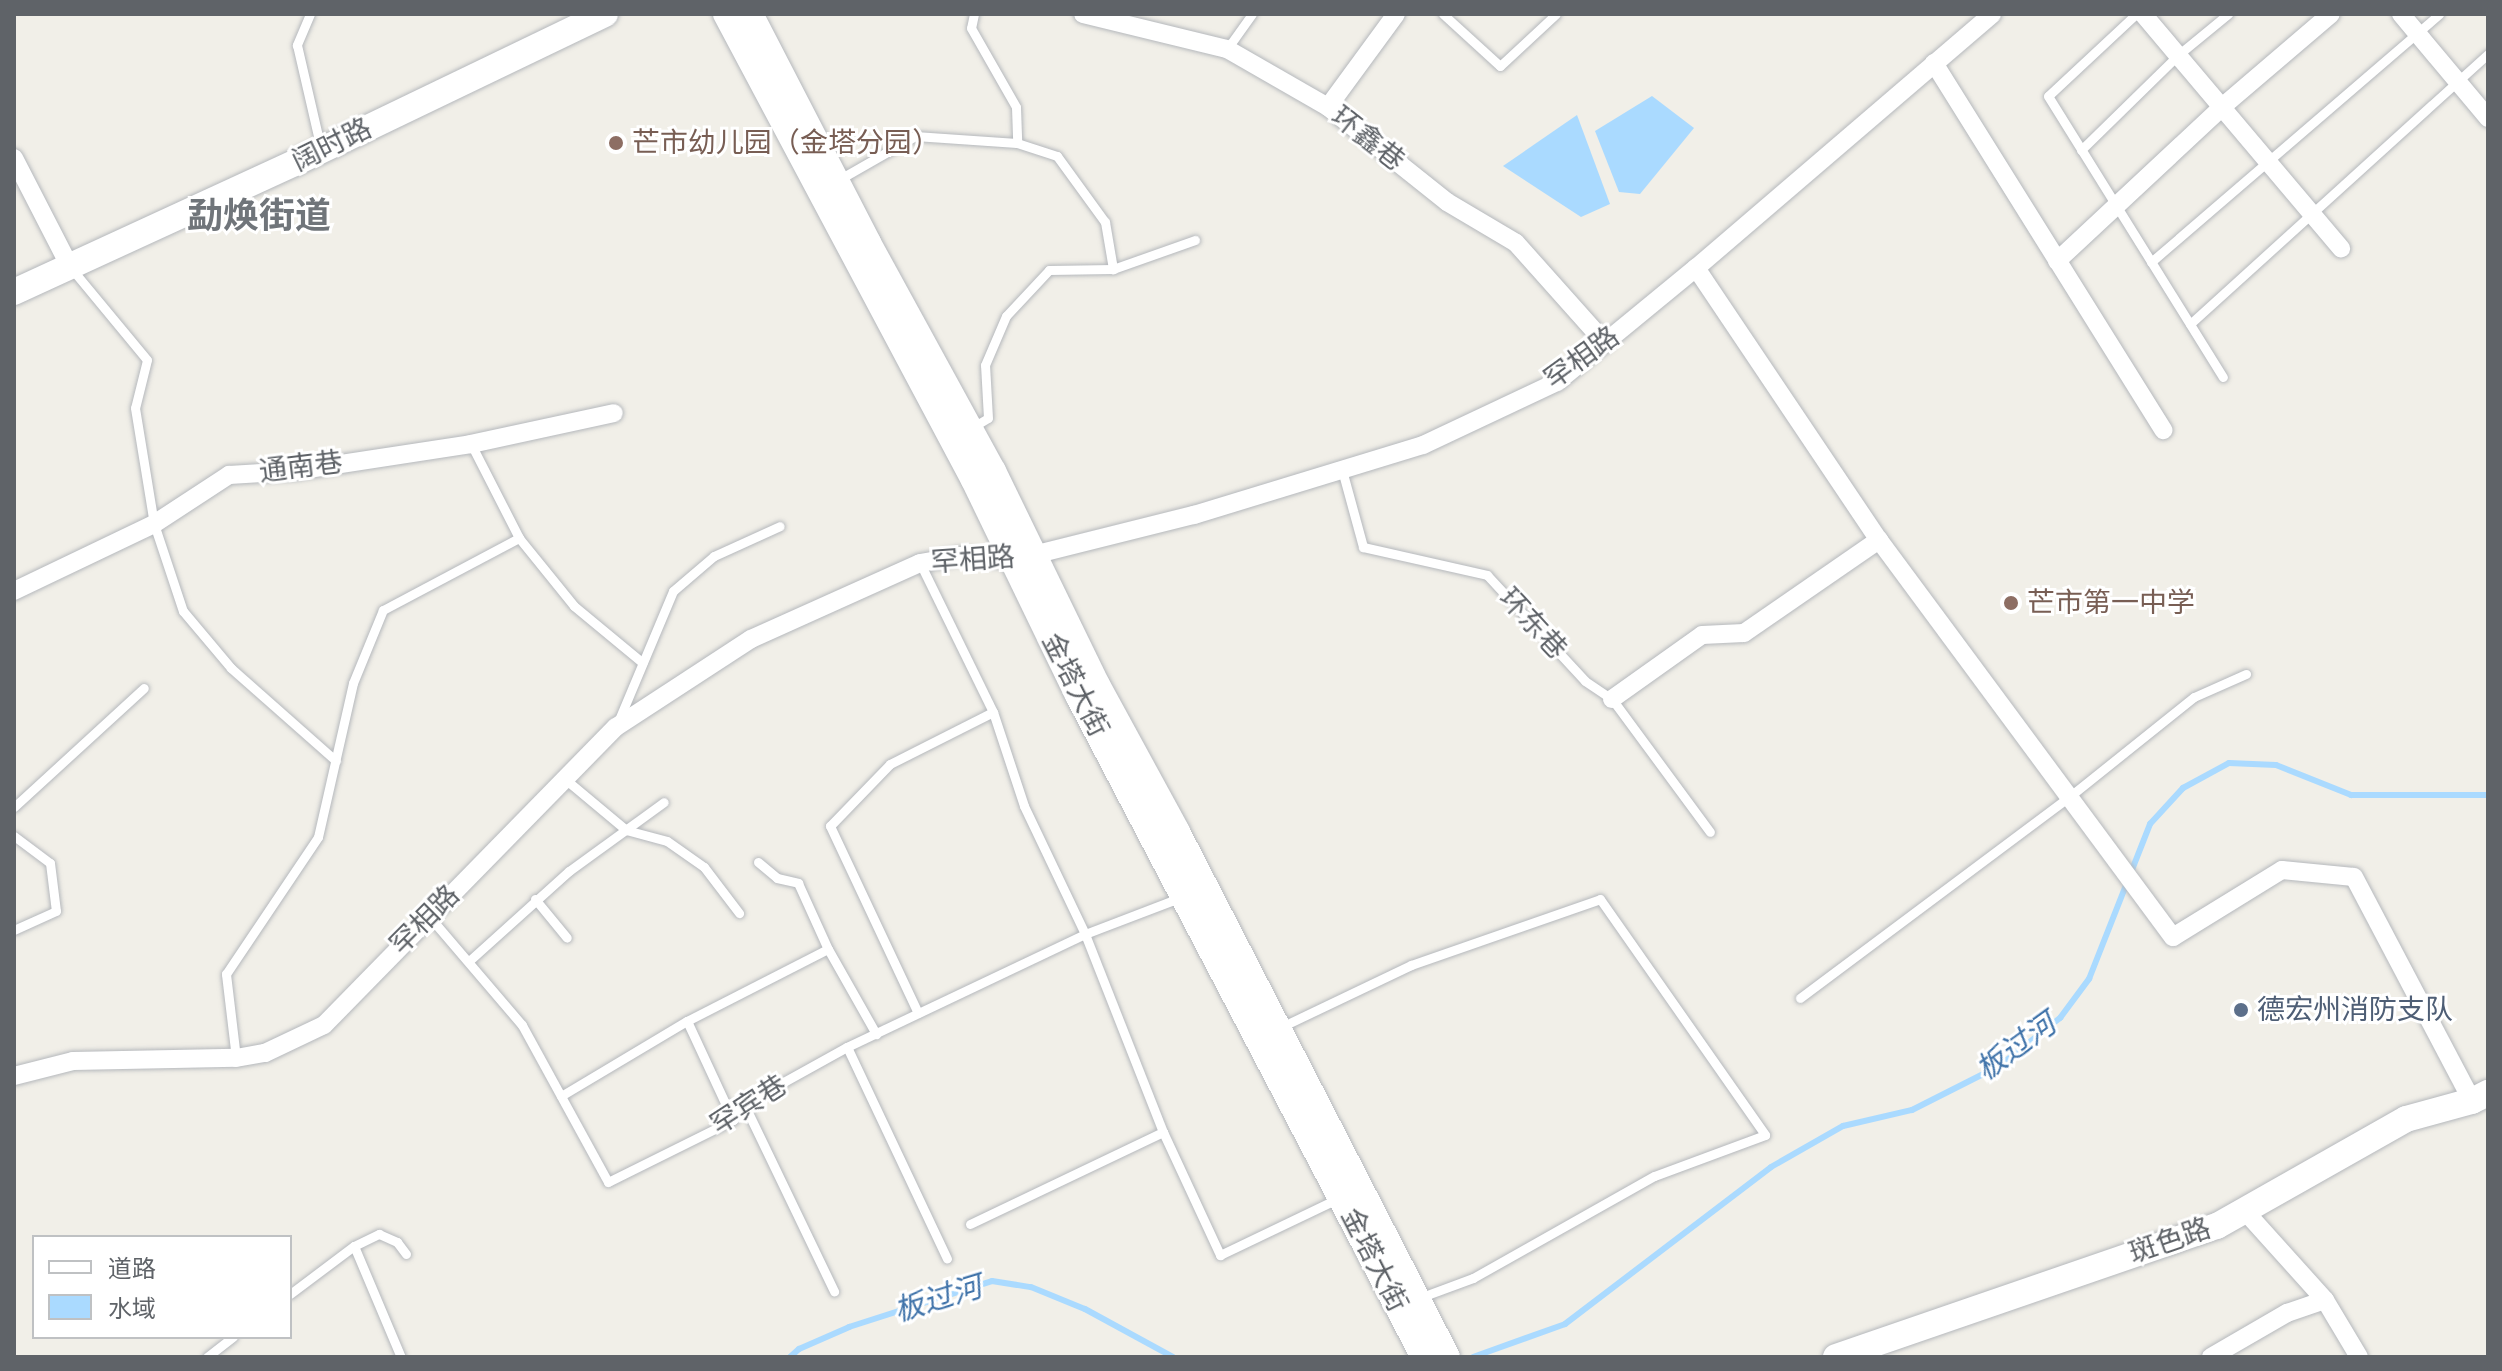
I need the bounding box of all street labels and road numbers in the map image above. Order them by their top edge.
street label: 环鑫巷 [1325,100,1411,178]
street label: 阔时路 [287,111,377,179]
street label: 罕相路 [1538,320,1626,396]
street label: 通南巷 [257,445,345,489]
street label: 罕相路 [930,540,1016,580]
street label: 环东巷 [1492,582,1574,666]
street label: 金塔大街 [1035,627,1115,743]
street label: 罕相路 [383,878,467,962]
street label: 罕宾巷 [705,1068,793,1142]
street label: 金塔大街 [1334,1202,1414,1318]
street label: 斑色路 [2125,1211,2215,1271]

